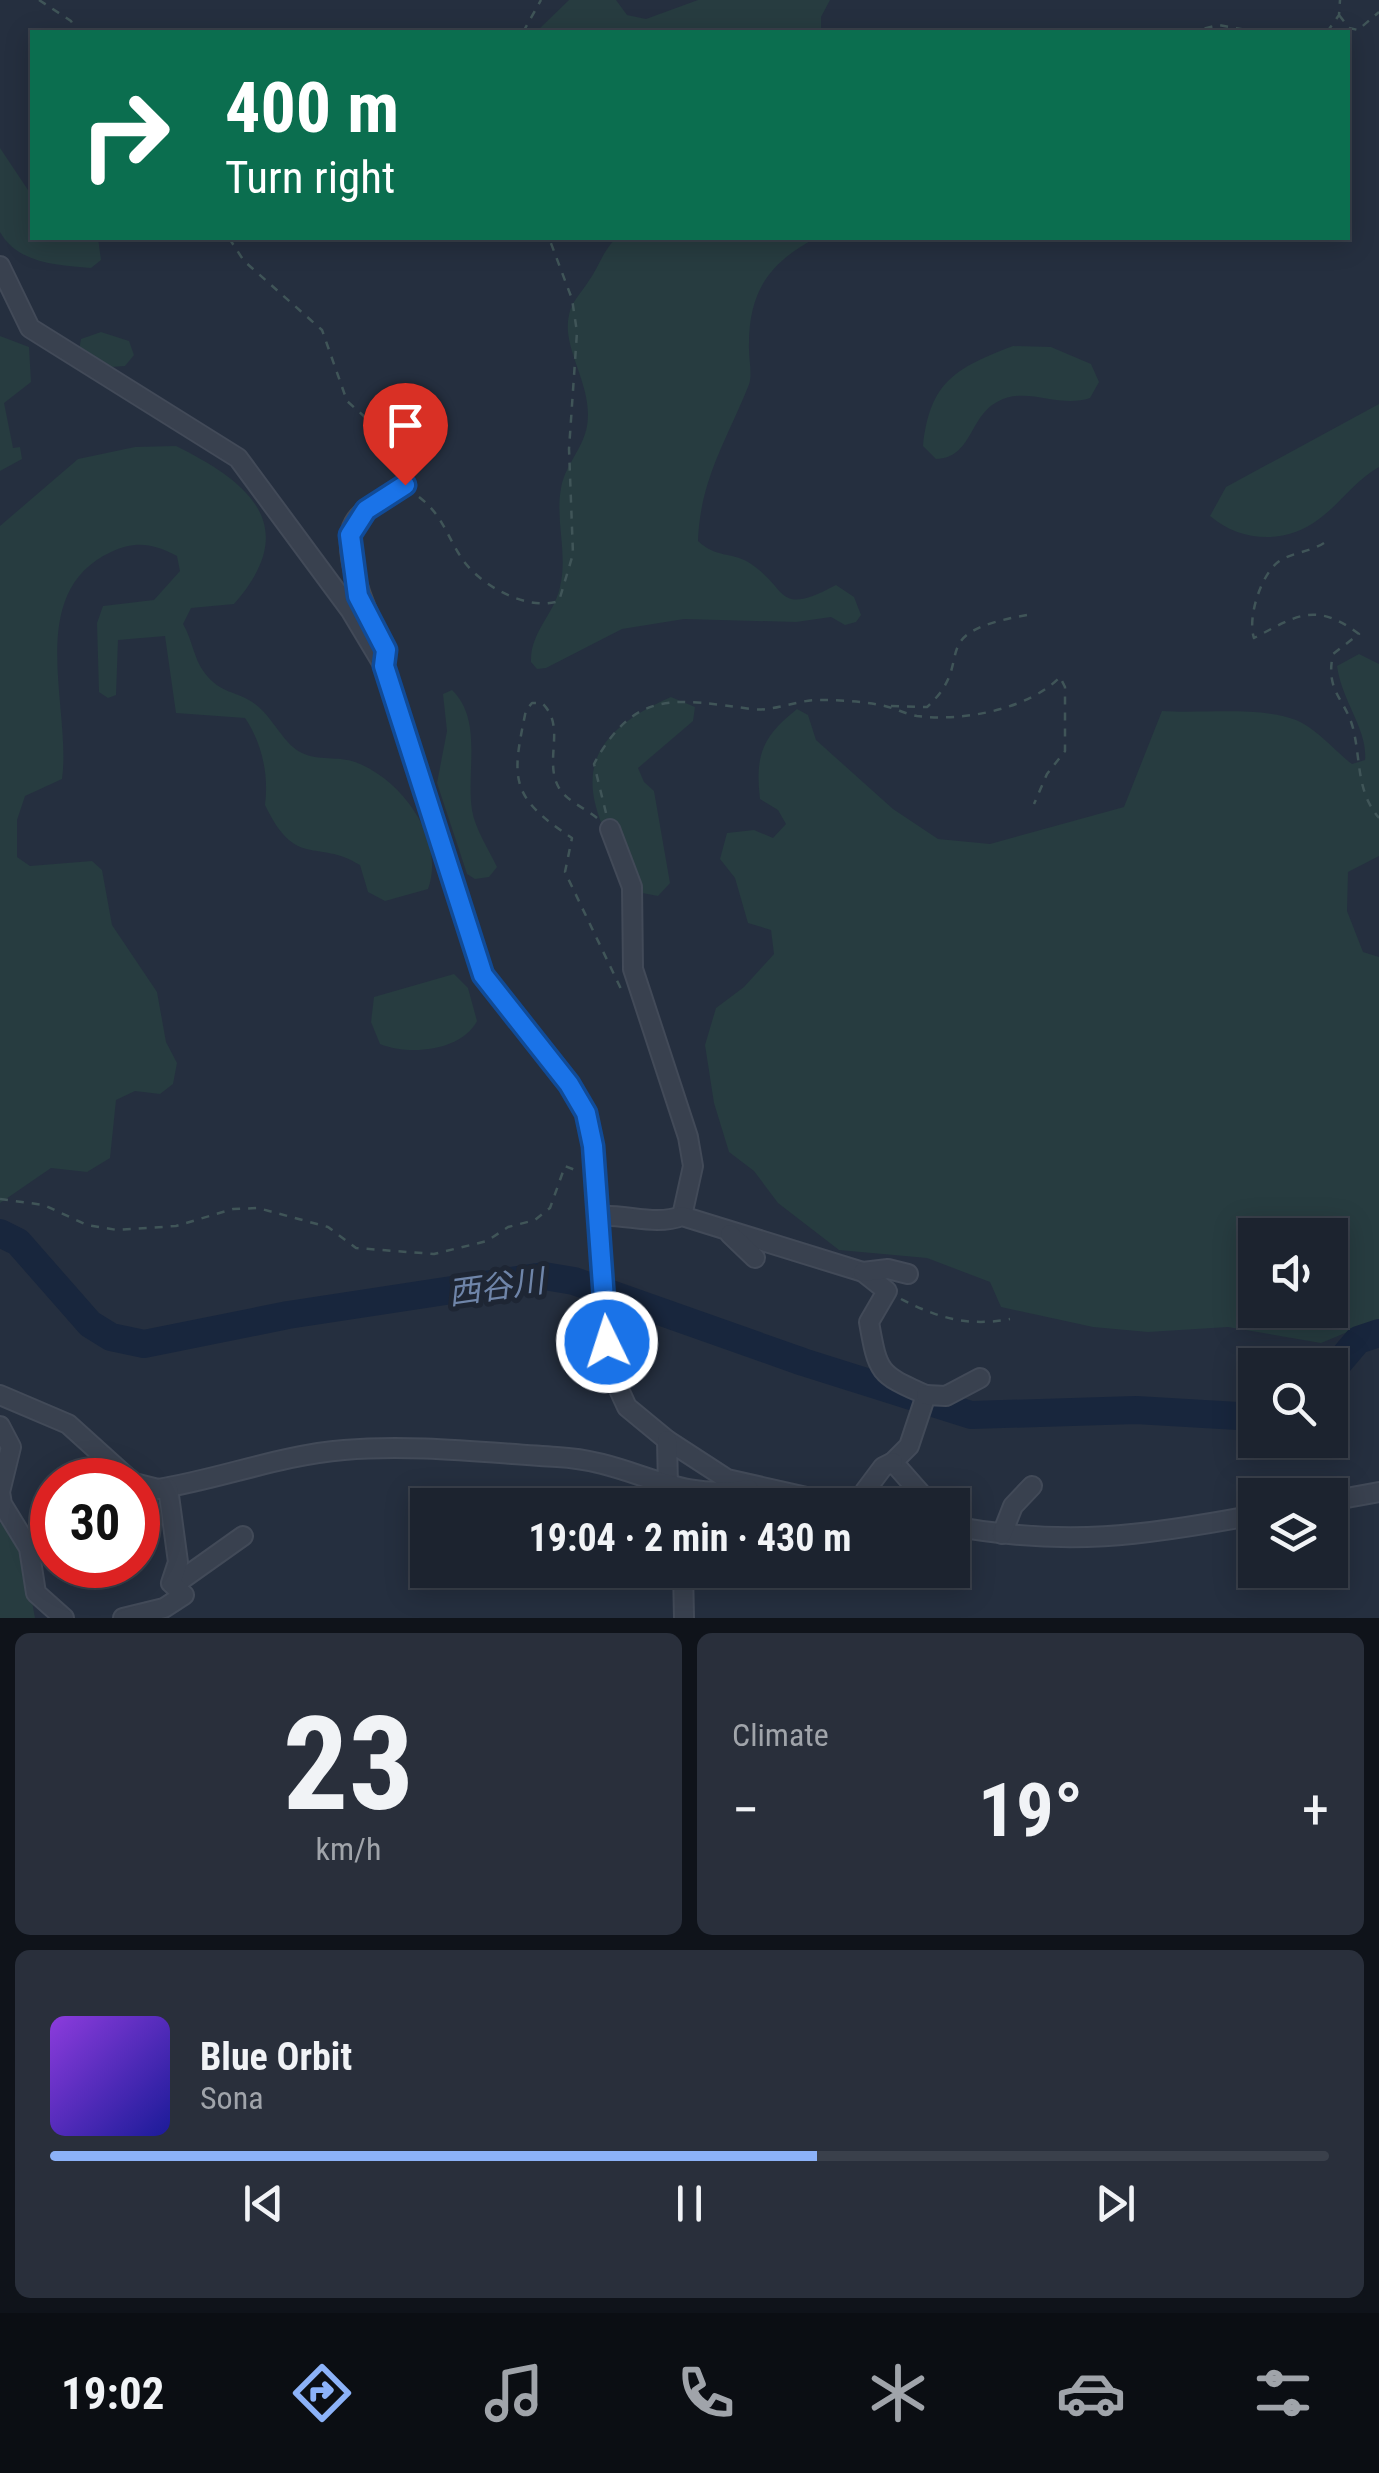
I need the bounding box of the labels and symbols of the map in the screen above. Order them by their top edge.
pin [363,383,448,486]
water label: 西谷川 [446,1261,549,1312]
position arrow [555,1290,659,1394]
speed limit sign: 30 [30,1458,160,1588]

